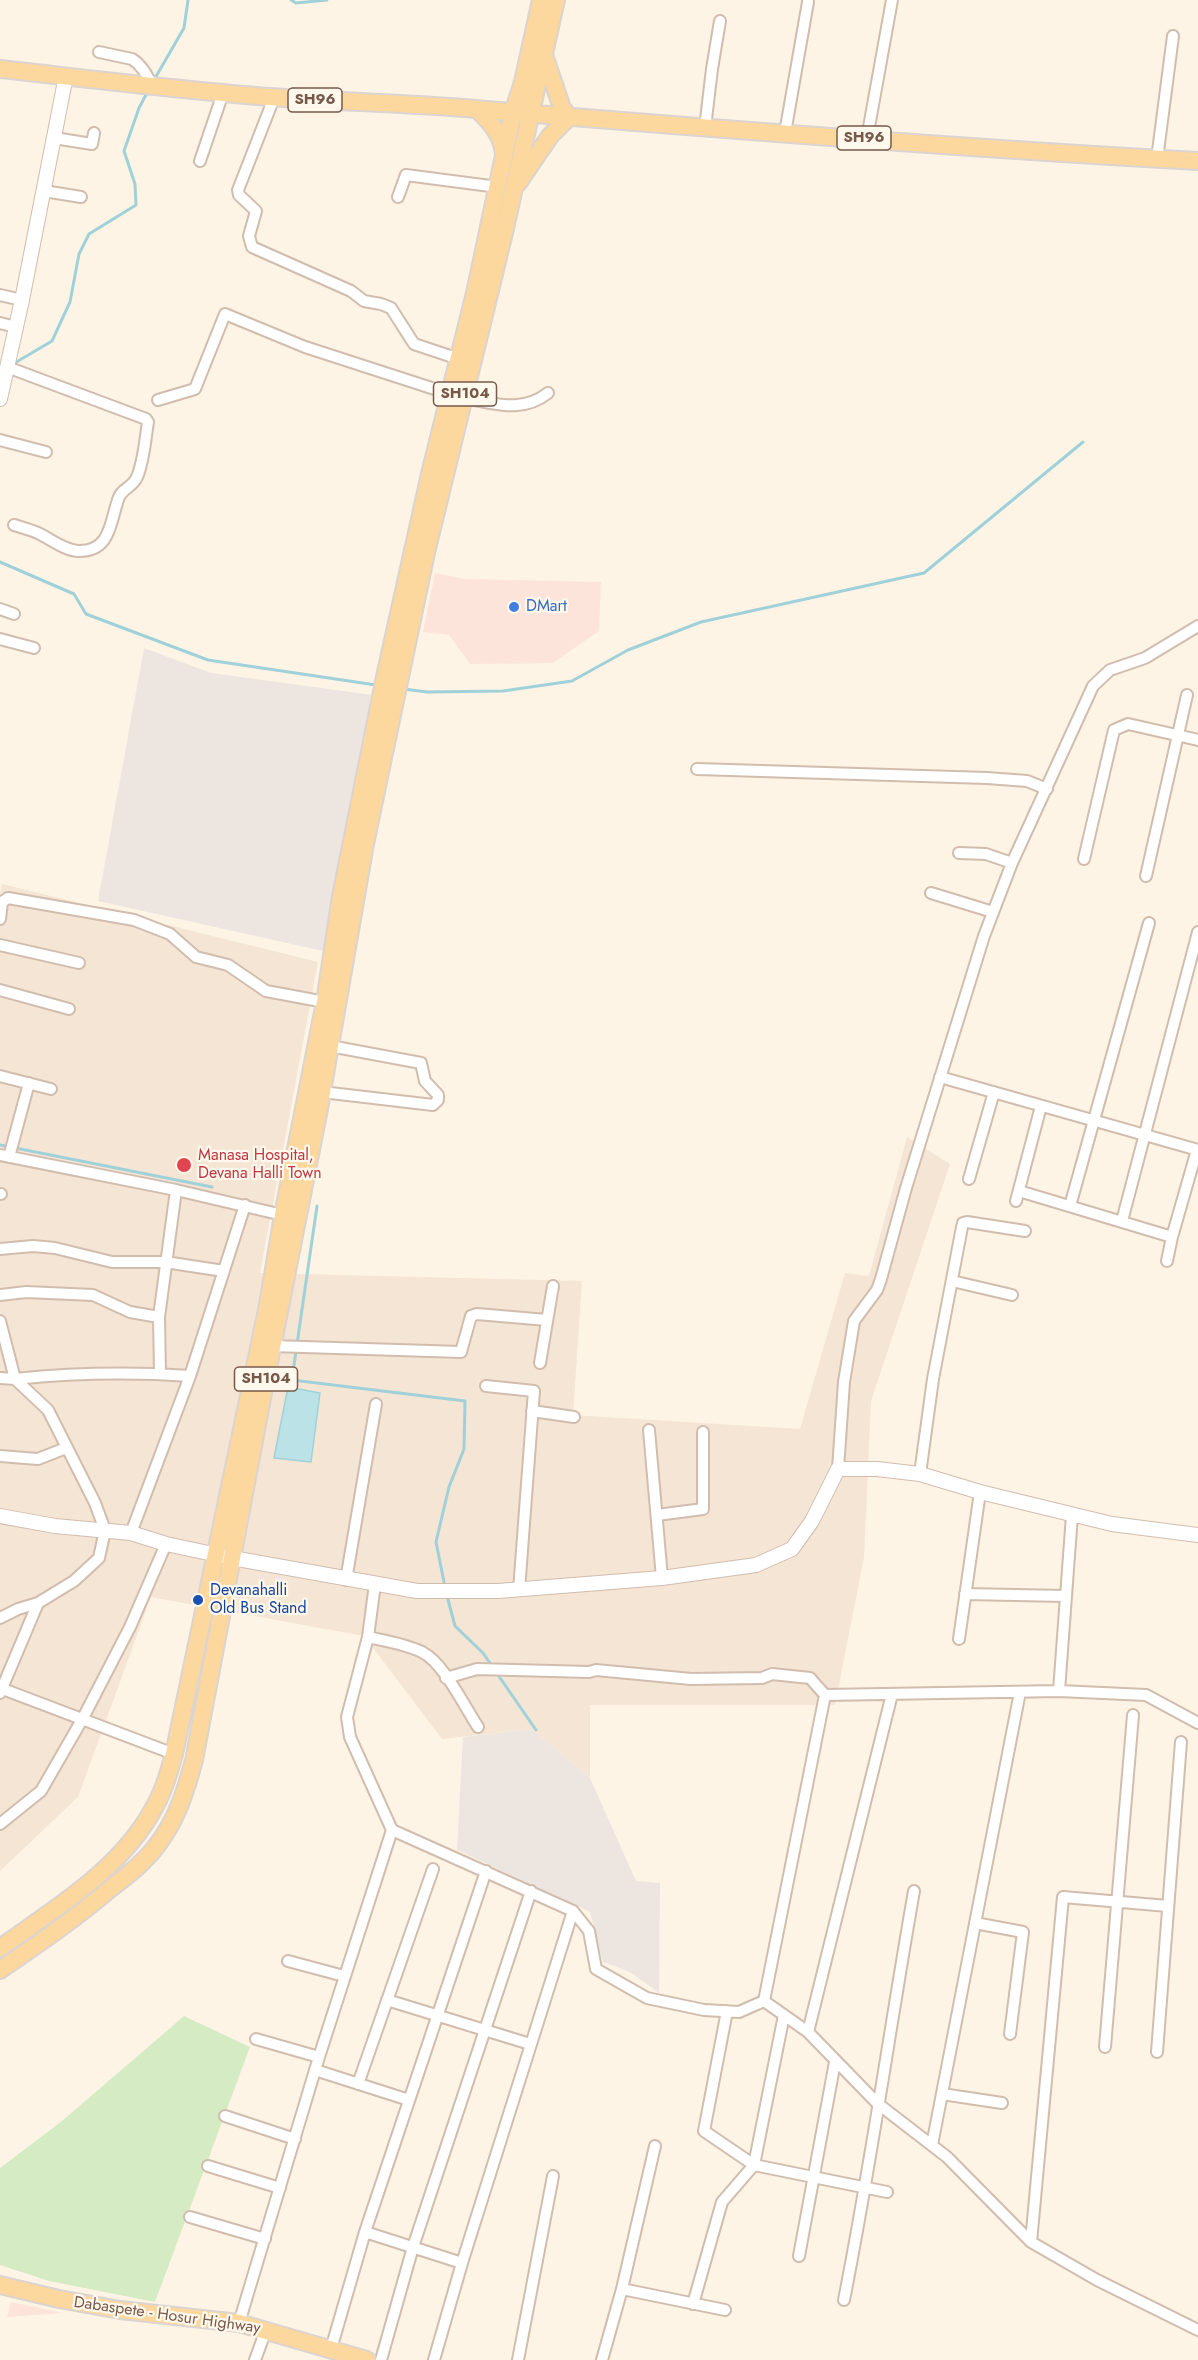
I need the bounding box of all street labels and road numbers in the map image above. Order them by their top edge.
road number: SH96 [288,88,342,112]
road number: SH96 [837,126,891,150]
road number: SH104 [434,382,496,406]
road number: SH104 [234,1367,298,1391]
street label: Dabaspete - Hosur Highway [73,2293,261,2339]

